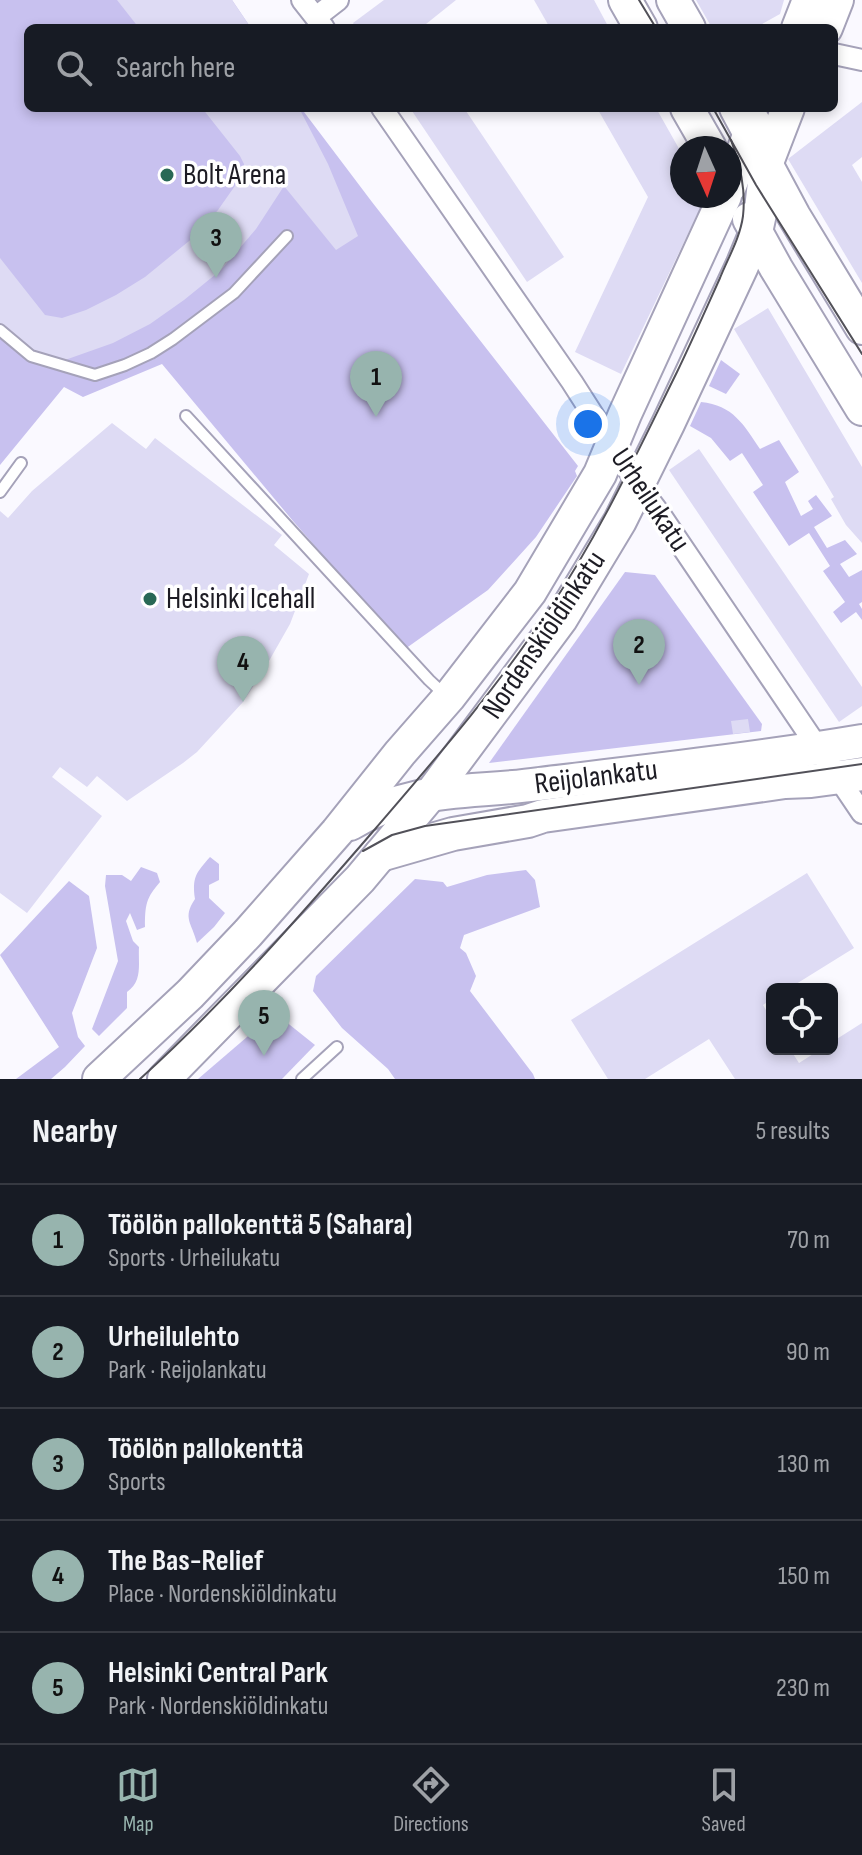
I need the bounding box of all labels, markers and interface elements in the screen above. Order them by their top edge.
search box [24,24,838,112]
icon: search [52,46,96,90]
text: Search here [116,50,235,86]
north arrow [670,136,742,208]
place label: Bolt Arena [183,157,286,193]
marker: Bolt Arena [158,166,176,184]
pin: 3 [190,212,242,278]
pin: 1 [350,351,402,417]
your location [568,404,608,444]
street label: Urheilukatu [602,442,698,558]
street label: Nordenskiöldinkatu [475,544,613,726]
place label: Helsinki Icehall [166,581,315,617]
marker: Helsinki Icehall [141,590,159,608]
pin: 2 [613,619,665,685]
pin: 4 [217,636,269,702]
street label: Reijolankatu [532,752,660,802]
map controls [766,983,838,1055]
button: locate [766,983,838,1055]
pin: 5 [238,990,290,1056]
text: Nearby [32,1111,118,1152]
text: 5 results [756,1116,830,1147]
text: Töölön pallokenttä 5 (Sahara) [108,1207,413,1243]
text: 1 [53,1225,63,1256]
text: 70 m [787,1225,830,1256]
text: Sports · Urheilukatu [108,1243,280,1274]
text: Urheilulehto [108,1319,240,1355]
text: 2 [52,1337,64,1368]
text: 90 m [786,1337,830,1368]
text: Park · Reijolankatu [108,1355,267,1386]
text: Töölön pallokenttä [108,1431,304,1467]
text: 3 [52,1449,64,1480]
text: 130 m [778,1449,830,1480]
text: Sports [108,1467,166,1498]
text: The Bas-Relief [108,1543,263,1579]
text: 4 [52,1561,64,1592]
text: 150 m [778,1561,830,1592]
text: Place · Nordenskiöldinkatu [108,1579,337,1610]
text: Helsinki Central Park [108,1655,328,1691]
text: 5 [52,1673,64,1704]
text: 230 m [776,1673,830,1704]
text: Park · Nordenskiöldinkatu [108,1691,328,1722]
tab: Map [116,1763,160,1838]
tab: Directions [393,1763,469,1838]
tab: Saved [702,1763,746,1838]

